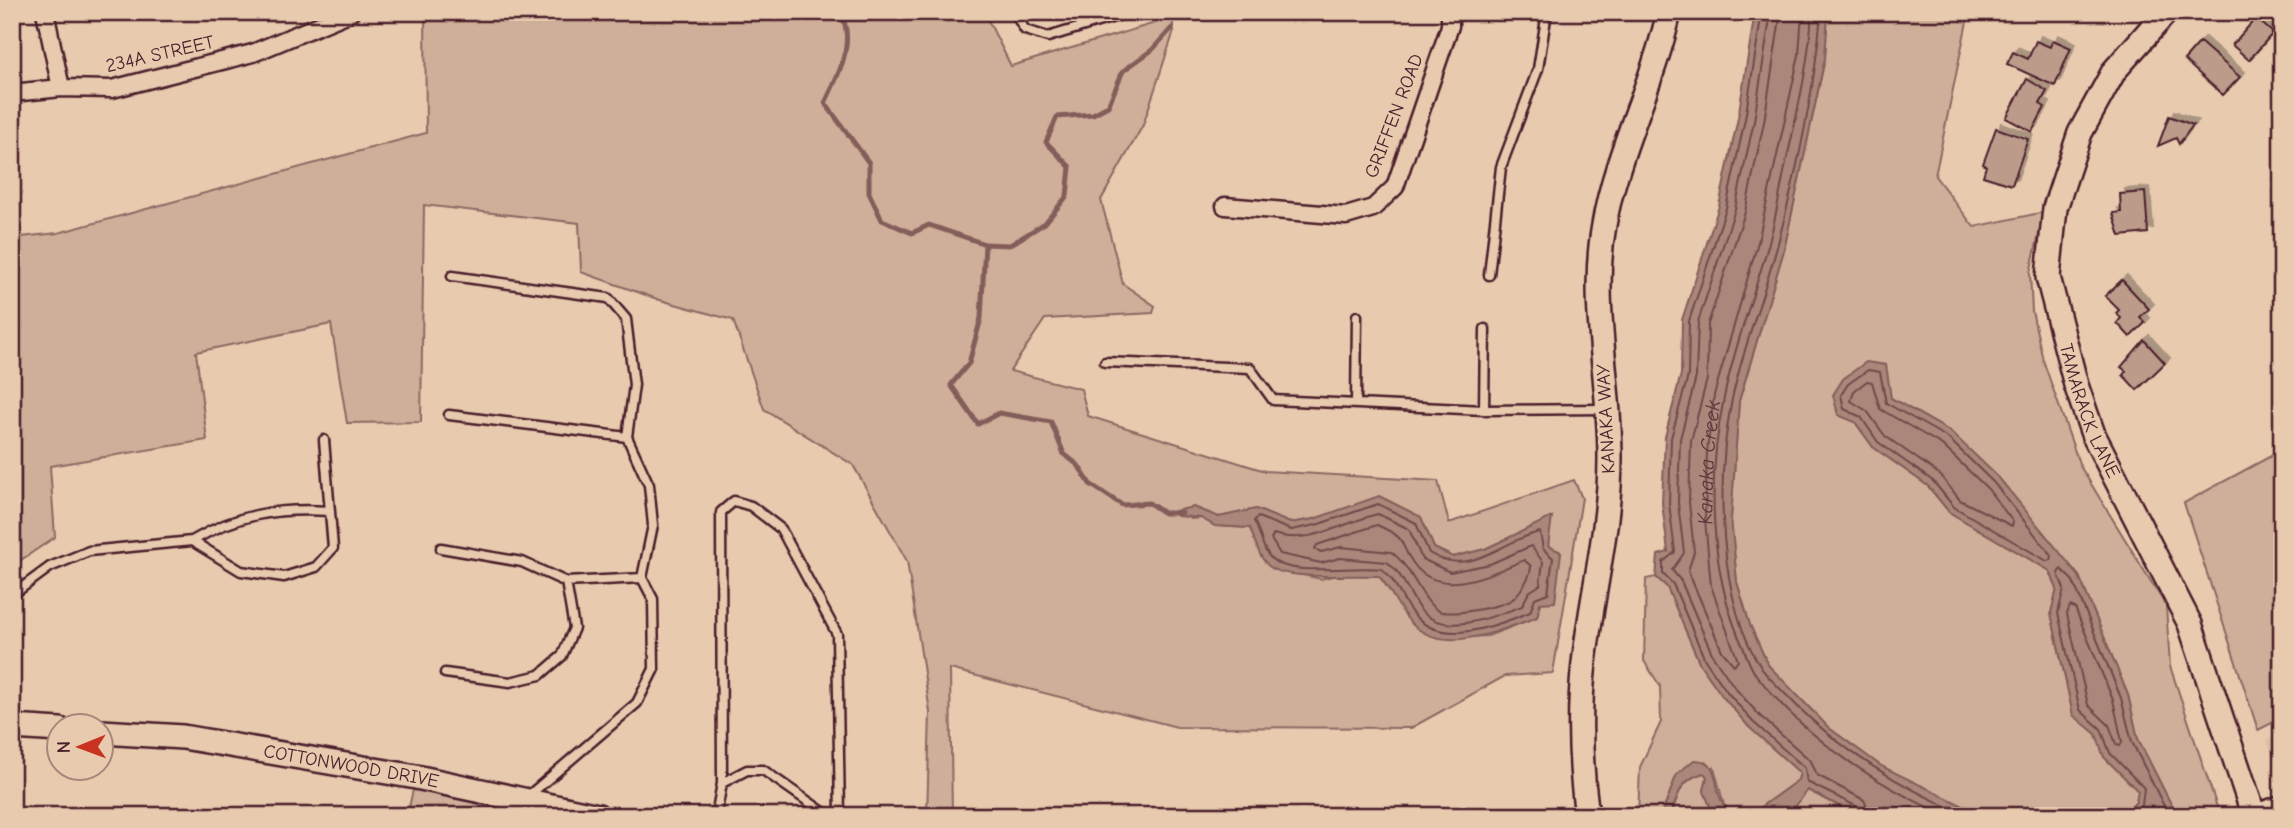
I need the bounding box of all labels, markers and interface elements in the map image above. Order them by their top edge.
street label: 234A STREET [104,31,216,77]
street label: GRIFFEN ROAD [1360,51,1428,181]
street label: TAMARACK LANE [2055,341,2124,481]
street label: KANAKA WAY [1592,363,1620,474]
water label: Kanaka Creek [1692,398,1725,526]
north arrow [46,712,116,782]
street label: COTTONWOOD DRIVE [262,740,441,793]
text: N [53,741,75,754]

